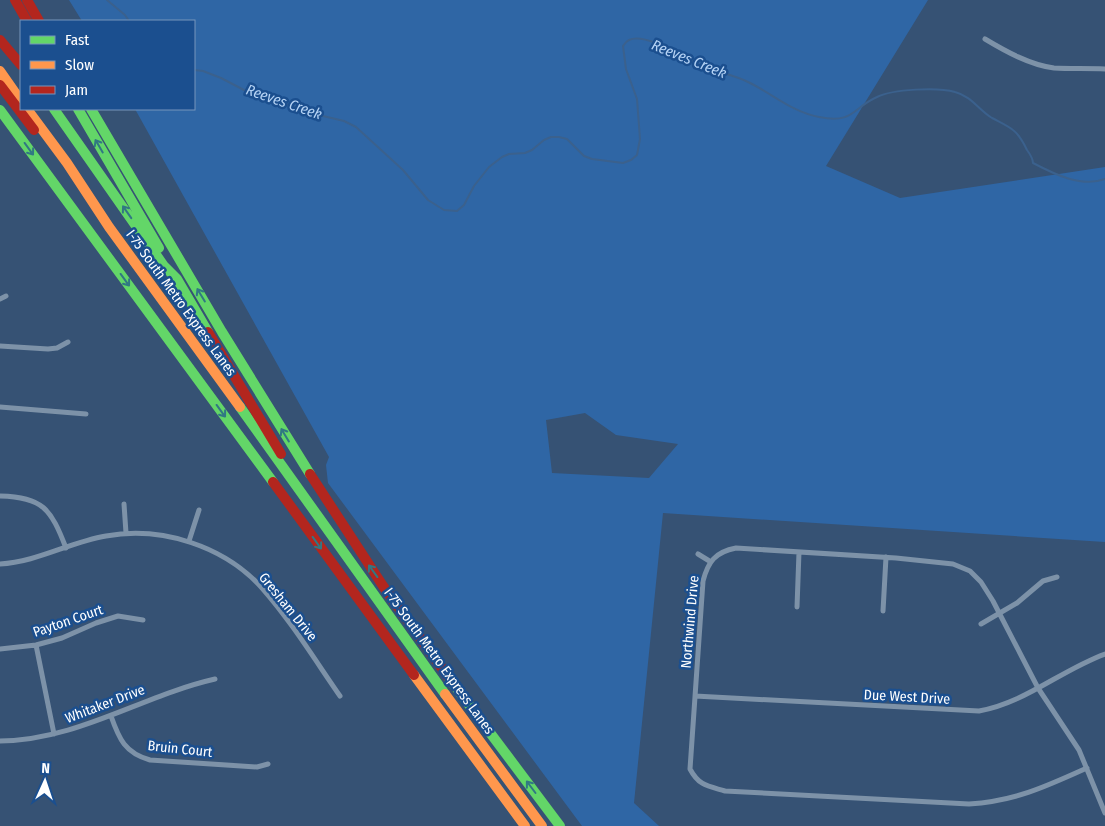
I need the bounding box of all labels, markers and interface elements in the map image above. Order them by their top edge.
legend [20,20,195,110]
text: Fast [65,31,89,49]
water label: Reeves Creek [649,36,730,82]
text: Slow [65,56,94,74]
text: Jam [65,81,88,99]
water label: Reeves Creek [244,81,325,124]
one-way arrow [94,139,104,154]
one-way arrow [24,142,34,156]
one-way arrow [122,205,132,219]
street label: I-75 South Metro Express Lanes [122,227,240,379]
one-way arrow [120,273,130,287]
one-way arrow [196,289,206,303]
one-way arrow [216,404,226,418]
one-way arrow [279,428,289,442]
one-way arrow [312,536,322,550]
one-way arrow [368,564,378,578]
street label: Gresham Drive [255,569,321,645]
street label: Northwind Drive [677,575,703,669]
street label: I-75 South Metro Express Lanes [380,585,498,737]
street label: Payton Court [31,601,106,641]
street label: Whitaker Drive [63,681,147,727]
street label: Due West Drive [863,686,951,708]
street label: Bruin Court [147,737,214,761]
north arrow [20,756,70,806]
text: N [41,760,50,777]
one-way arrow [526,780,536,794]

